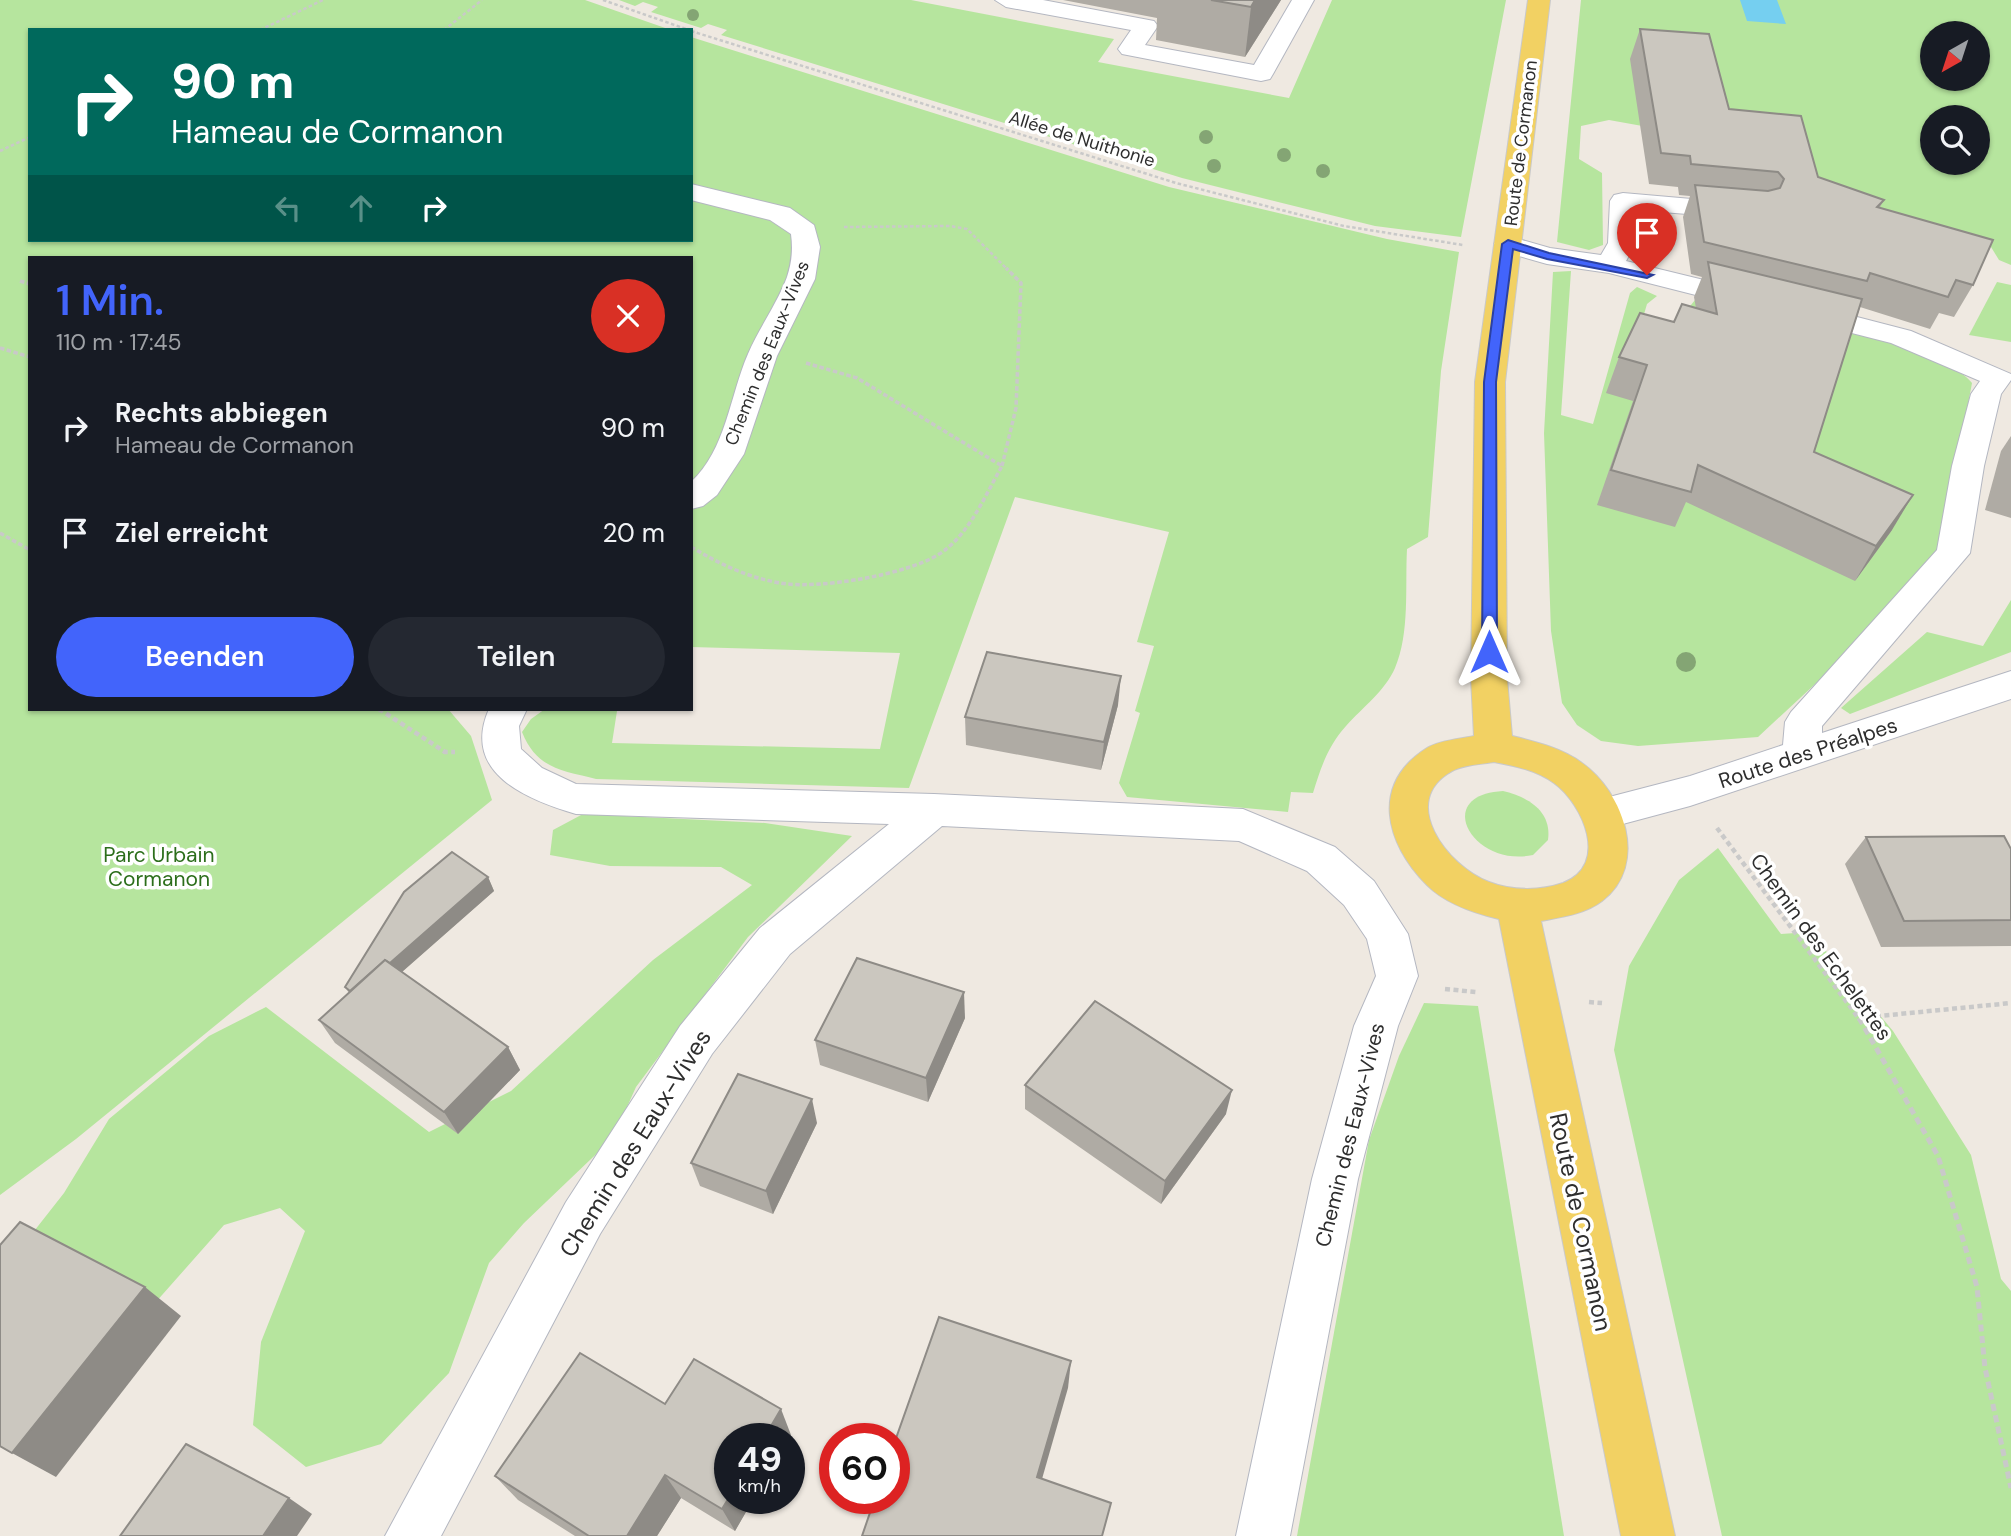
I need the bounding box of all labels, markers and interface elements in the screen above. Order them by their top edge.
north arrow [1920,21,1990,91]
map controls [1920,21,1990,175]
text: 90 m [171,49,294,113]
icon: right [56,56,147,147]
street label: Route de Cormanon [1499,59,1543,227]
street label: Allée de Nuithonie [1006,105,1158,173]
button: search [1920,105,1990,175]
text: Hameau de Cormanon [171,111,503,153]
icon: left [269,189,307,227]
icon: ahead [342,189,380,227]
icon: right [415,189,453,227]
pin [1617,203,1677,275]
icon: arrive [1628,214,1666,252]
street label: Chemin des Eaux-Vives [719,257,815,449]
text: 1 Min. [56,273,164,328]
button: close [591,279,665,353]
text: 110 m · 17:45 [56,327,182,357]
text: Rechts abbiegen [115,396,328,430]
icon: right [56,409,94,447]
text: 90 m [601,411,665,445]
text: Hameau de Cormanon [115,430,354,460]
icon: arrive [56,514,94,552]
text: Ziel erreicht [115,516,268,550]
text: 20 m [602,516,665,550]
position arrow [1452,615,1526,689]
button: Beenden [56,617,354,697]
button: Teilen [368,617,665,697]
street label: Route des Préalpes [1715,711,1901,795]
park label: Parc Urbain Cormanon [103,841,215,893]
street label: Chemin des Echelettes [1744,848,1898,1046]
street label: Chemin des Eaux-Vives [1309,1020,1391,1250]
street label: Chemin des Eaux-Vives [552,1023,718,1263]
street label: Route de Cormanon [1543,1110,1619,1334]
speed limit sign: 60 [819,1423,910,1514]
text: 49 [737,1436,782,1482]
text: km/h [738,1474,781,1498]

